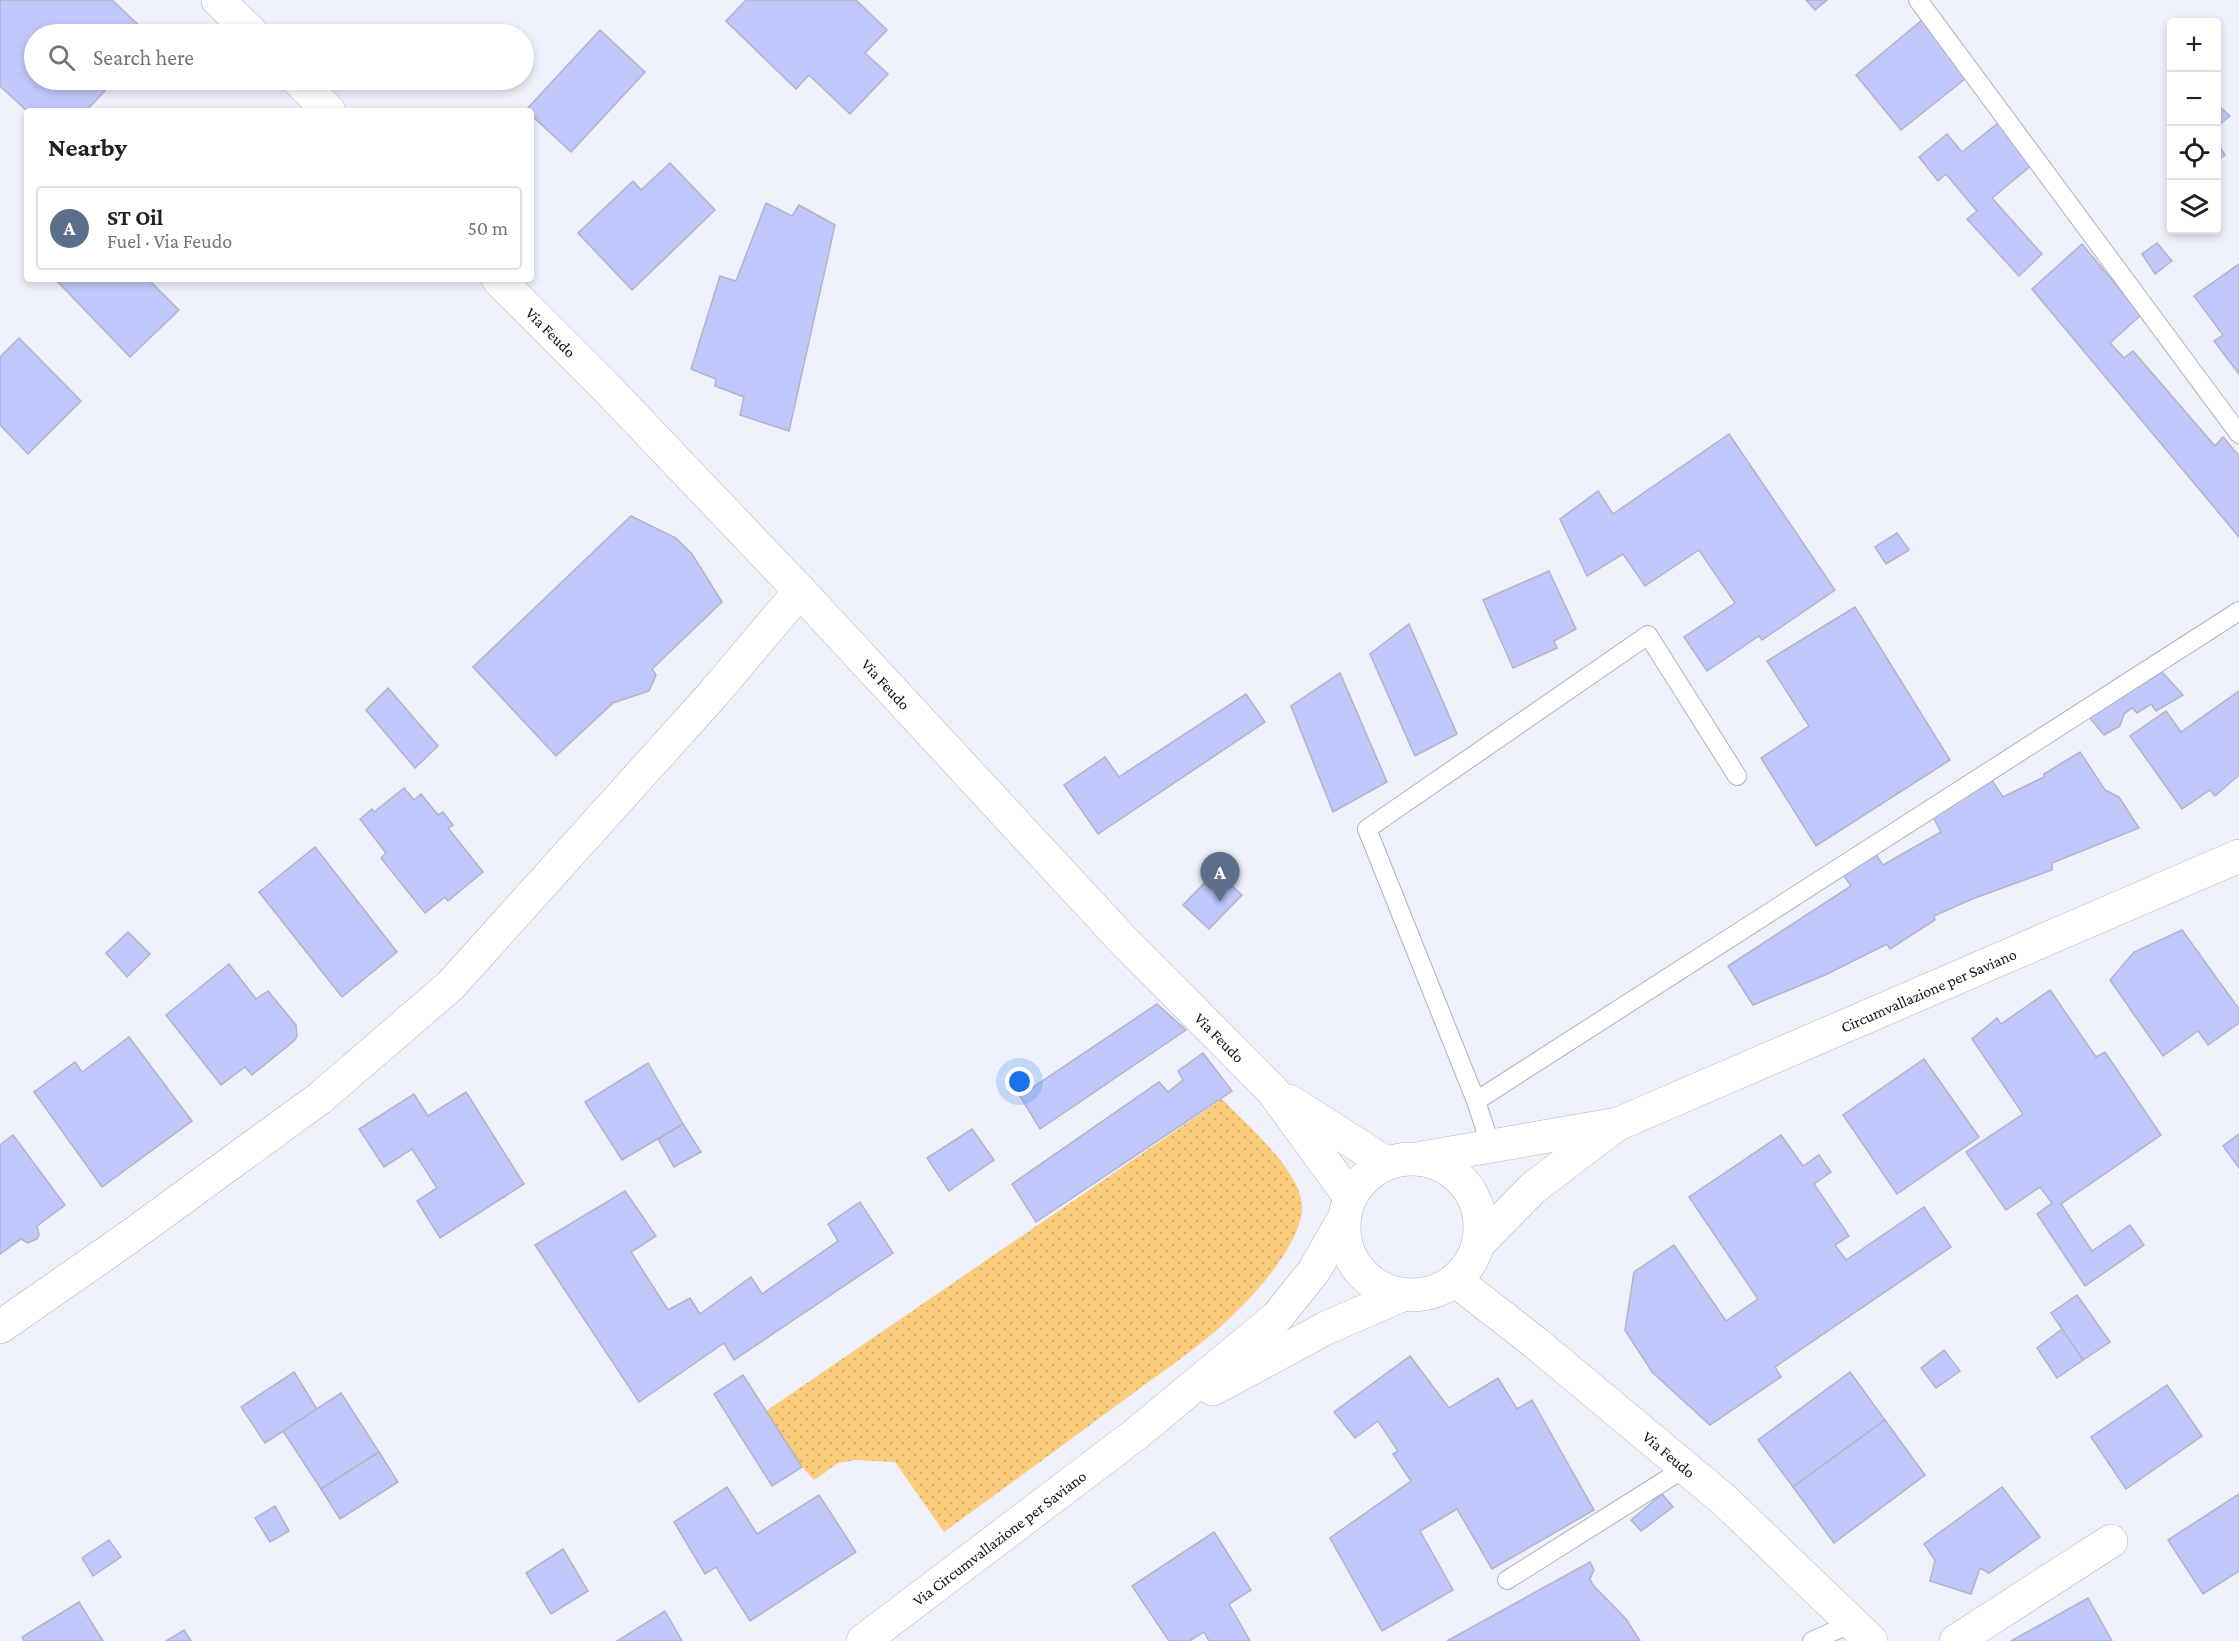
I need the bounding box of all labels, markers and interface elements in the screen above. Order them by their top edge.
map controls [2167,18,2221,234]
button: + [2167,18,2221,72]
search box [24,24,534,90]
icon: search [45,41,78,74]
text: Search here [93,45,194,70]
button: − [2167,72,2221,126]
button: locate [2167,126,2221,180]
text: Nearby [48,133,127,162]
button: layers [2167,180,2221,234]
text: ST Oil [107,205,163,230]
text: A [64,217,75,239]
text: 50 m [467,217,508,239]
text: Fuel · Via Feudo [107,230,232,252]
street label: Via Feudo [523,304,579,360]
street label: Via Feudo [858,655,914,713]
pin: A [1200,852,1240,902]
street label: Circumvallazione per Saviano [1838,945,2019,1035]
street label: Via Feudo [1192,1009,1248,1066]
your location [1005,1067,1034,1096]
street label: Via Feudo [1640,1427,1699,1481]
street label: Via Circumvallazione per Saviano [909,1467,1089,1609]

